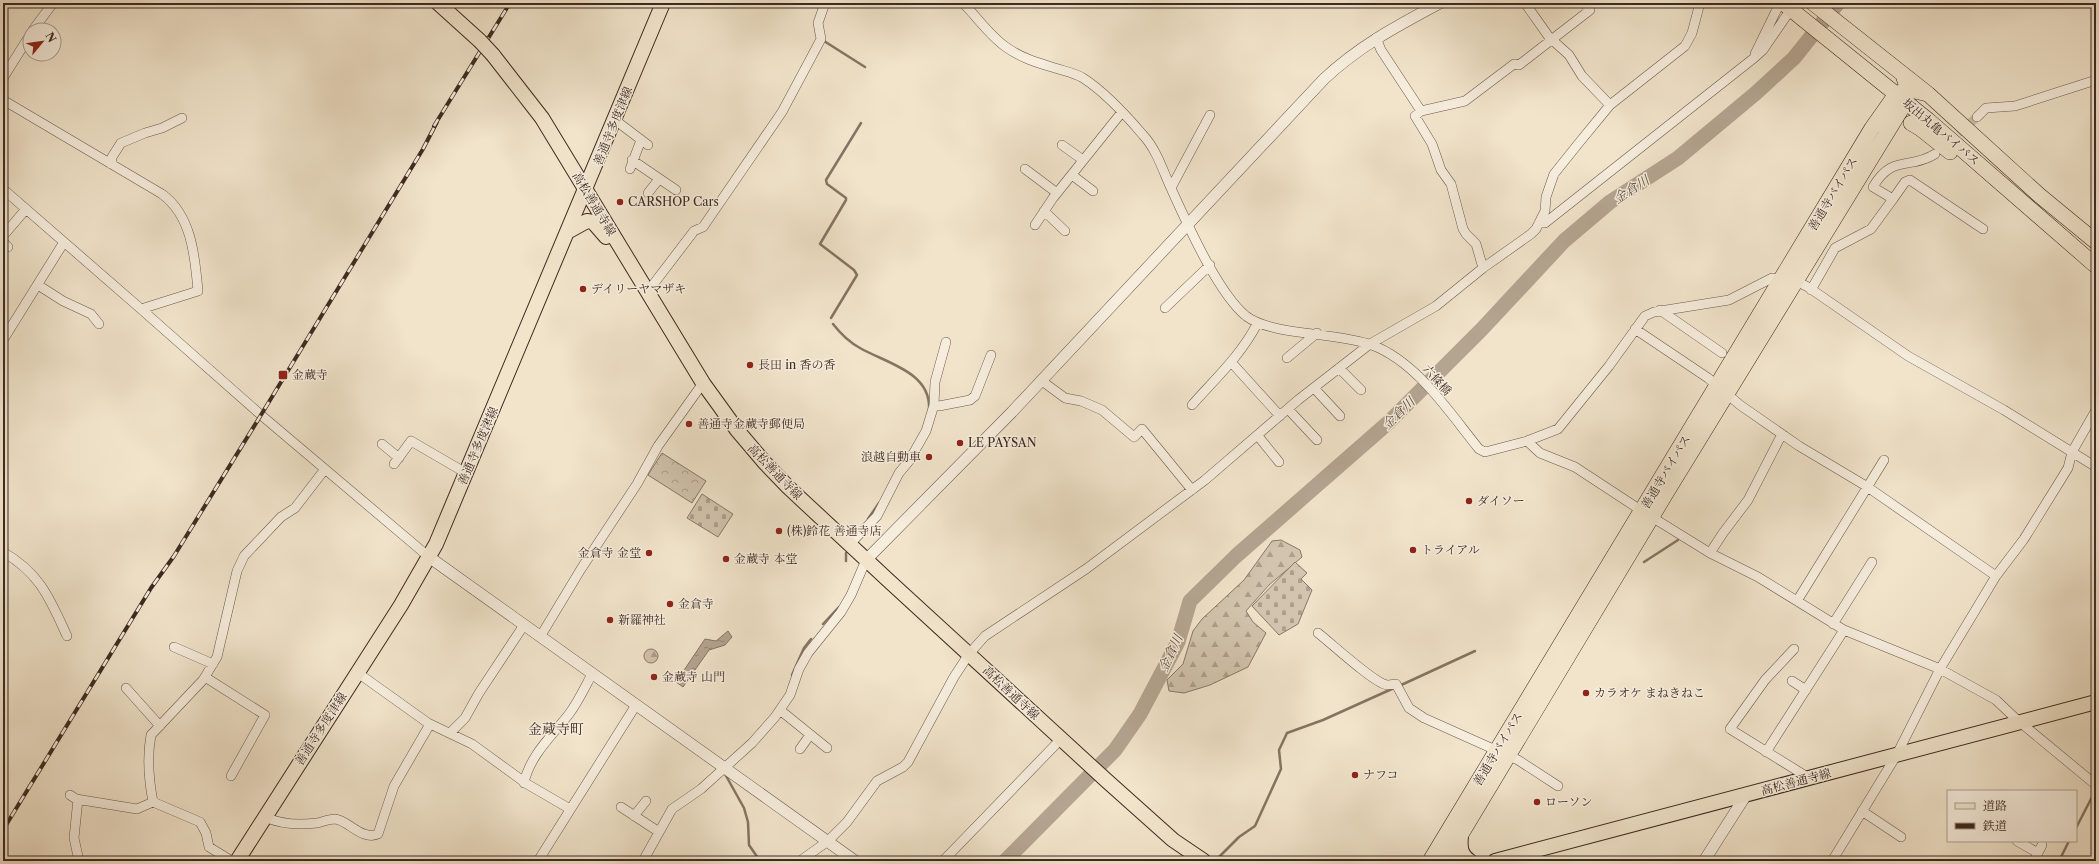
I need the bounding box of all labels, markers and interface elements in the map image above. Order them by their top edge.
north arrow [22,22,62,62]
text: N [42,30,59,45]
street label: 善通寺多度津線 [590,84,635,168]
street label: 坂出丸亀バイパス [1900,95,1983,168]
street label: 善通寺バイパス [1805,154,1861,234]
street label: 高松善通寺線 [569,169,619,238]
water label: 金倉川 [1610,171,1653,206]
place label: CARSHOP Cars [628,194,719,209]
marker: CARSHOP Cars [615,197,625,207]
place label: デイリーヤマザキ [591,281,686,296]
marker: デイリーヤマザキ [578,284,588,294]
place label: 長田 in 香の香 [758,357,836,372]
marker: 長田 in 香の香 [745,360,755,370]
street label: 六條橋 [1420,361,1455,398]
place label: 金蔵寺 [292,367,328,382]
marker: 金蔵寺 [277,369,289,381]
water label: 金倉川 [1378,392,1419,432]
street label: 善通寺多度津線 [454,404,501,487]
place label: 善通寺金蔵寺郵便局 [697,416,805,431]
marker: 善通寺金蔵寺郵便局 [684,419,694,429]
street label: 善通寺バイパス [1638,432,1694,512]
place label: LE PAYSAN [968,435,1037,450]
marker: LE PAYSAN [955,438,965,448]
street label: 高松善通寺線 [745,441,806,503]
place label: 浪越自動車 [861,449,921,464]
marker: 浪越自動車 [924,452,934,462]
place label: ダイソー [1477,493,1525,508]
marker: ダイソー [1464,496,1474,506]
place label: (株)鈴花 善通寺店 [787,523,881,538]
marker: (株)鈴花 善通寺店 [774,526,784,536]
place label: トライアル [1421,542,1480,557]
place label: 金倉寺 金堂 [578,545,641,560]
marker: トライアル [1408,545,1418,555]
marker: 金倉寺 金堂 [644,548,654,558]
place label: 金蔵寺 本堂 [734,551,797,566]
marker: 金蔵寺 本堂 [721,554,731,564]
place label: 金倉寺 [678,596,714,611]
marker: 金倉寺 [665,599,675,609]
place label: 新羅神社 [618,612,666,627]
marker: 新羅神社 [605,615,615,625]
water label: 金倉川 [1155,630,1186,674]
street label: 高松善通寺線 [980,663,1043,723]
place label: 金蔵寺 山門 [662,669,725,684]
marker: 金蔵寺 山門 [649,672,659,682]
place label: カラオケ まねきねこ [1594,685,1705,700]
marker: カラオケ まねきねこ [1581,688,1591,698]
street label: 善通寺多度津線 [291,689,350,768]
street label: 善通寺バイパス [1470,709,1526,789]
district label: 金蔵寺町 [528,720,584,738]
street label: 高松善通寺線 [1759,765,1833,798]
place label: ナフコ [1363,767,1398,782]
marker: ナフコ [1350,770,1360,780]
legend [1947,790,2077,842]
place label: ローソン [1545,794,1593,809]
marker: ローソン [1532,797,1542,807]
text: 道路 [1983,798,2007,813]
text: 鉄道 [1982,818,2007,833]

